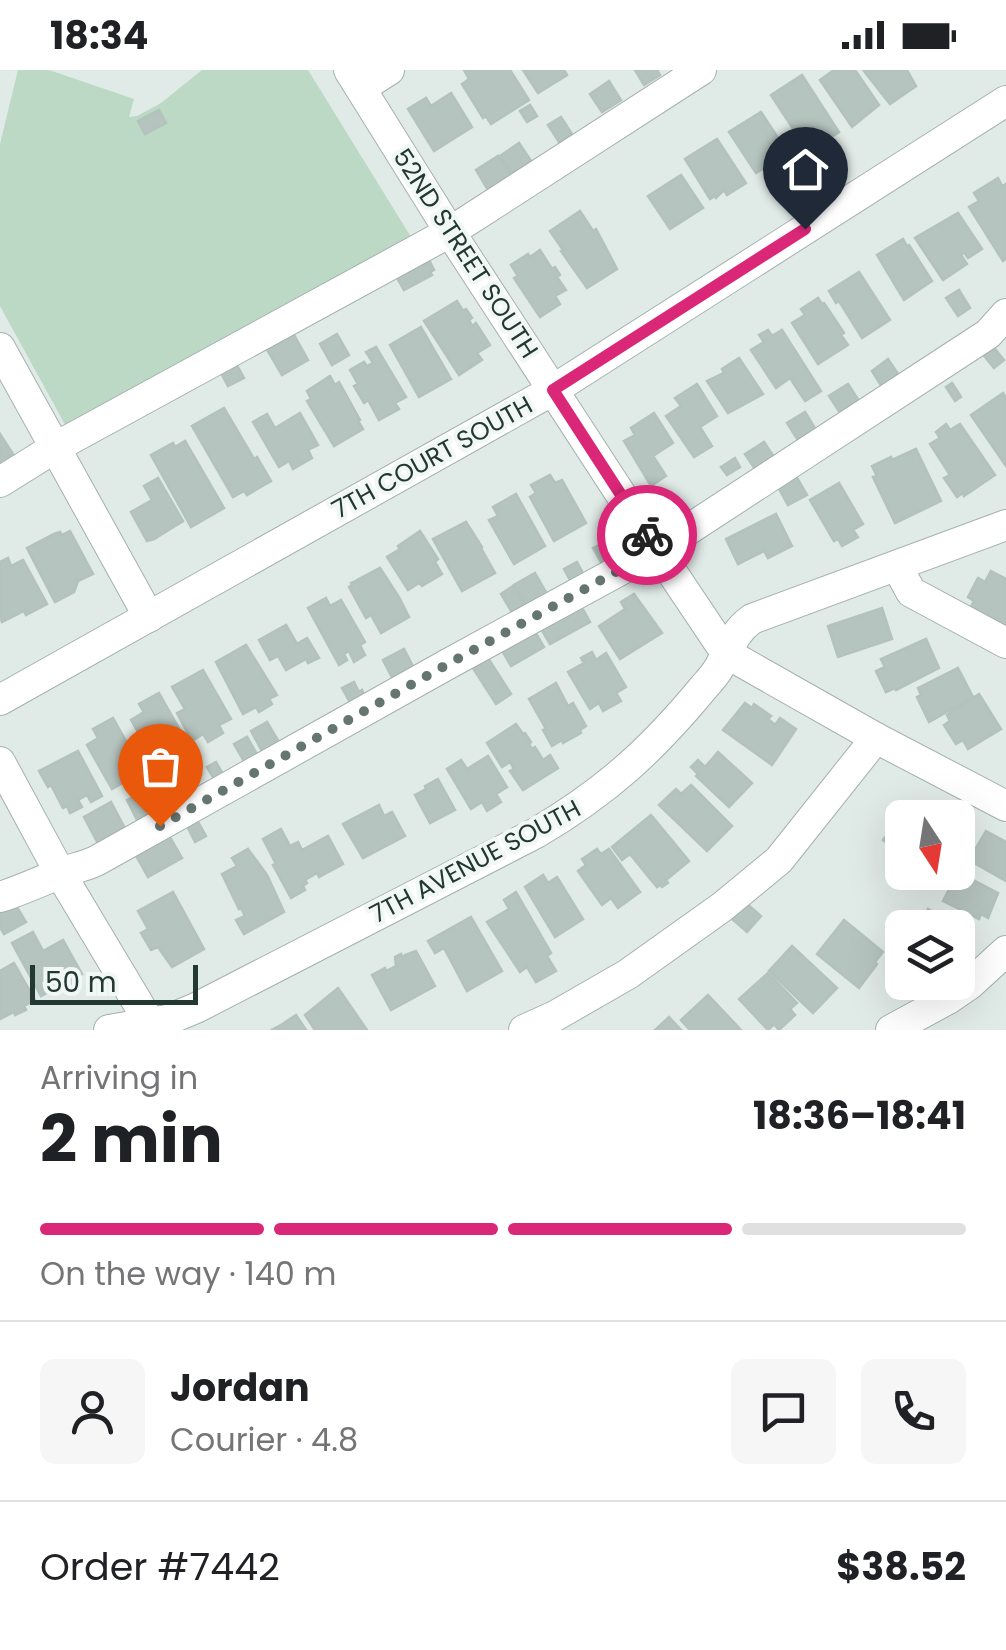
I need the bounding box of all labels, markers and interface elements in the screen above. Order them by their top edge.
text: 18:34 [50,9,148,62]
pin [763,127,848,230]
street label: 52ND STREET SOUTH [385,142,547,365]
icon: home [778,142,833,197]
street label: 7TH COURT SOUTH [326,388,539,527]
courier [597,485,697,585]
icon: bike [620,508,675,563]
pin [118,724,203,827]
icon: bag [133,739,188,794]
street label: 7TH AVENUE SOUTH [364,791,587,932]
north arrow [885,800,975,890]
map controls [885,800,975,1000]
button: layers [885,910,975,1000]
scale bar [30,960,198,1004]
text: 50 m [45,963,116,1002]
text: Arriving in [40,1055,198,1100]
text: 18:36–18:41 [753,1089,966,1142]
text: 2 min [40,1094,223,1185]
text: On the way · 140 m [40,1251,336,1296]
button: person [40,1359,145,1464]
button: chat [731,1359,836,1464]
button: phone [861,1359,966,1464]
text: Jordan [170,1361,310,1414]
text: Courier · 4.8 [170,1417,358,1462]
text: Order #7442 [40,1540,280,1593]
text: $38.52 [836,1540,966,1593]

